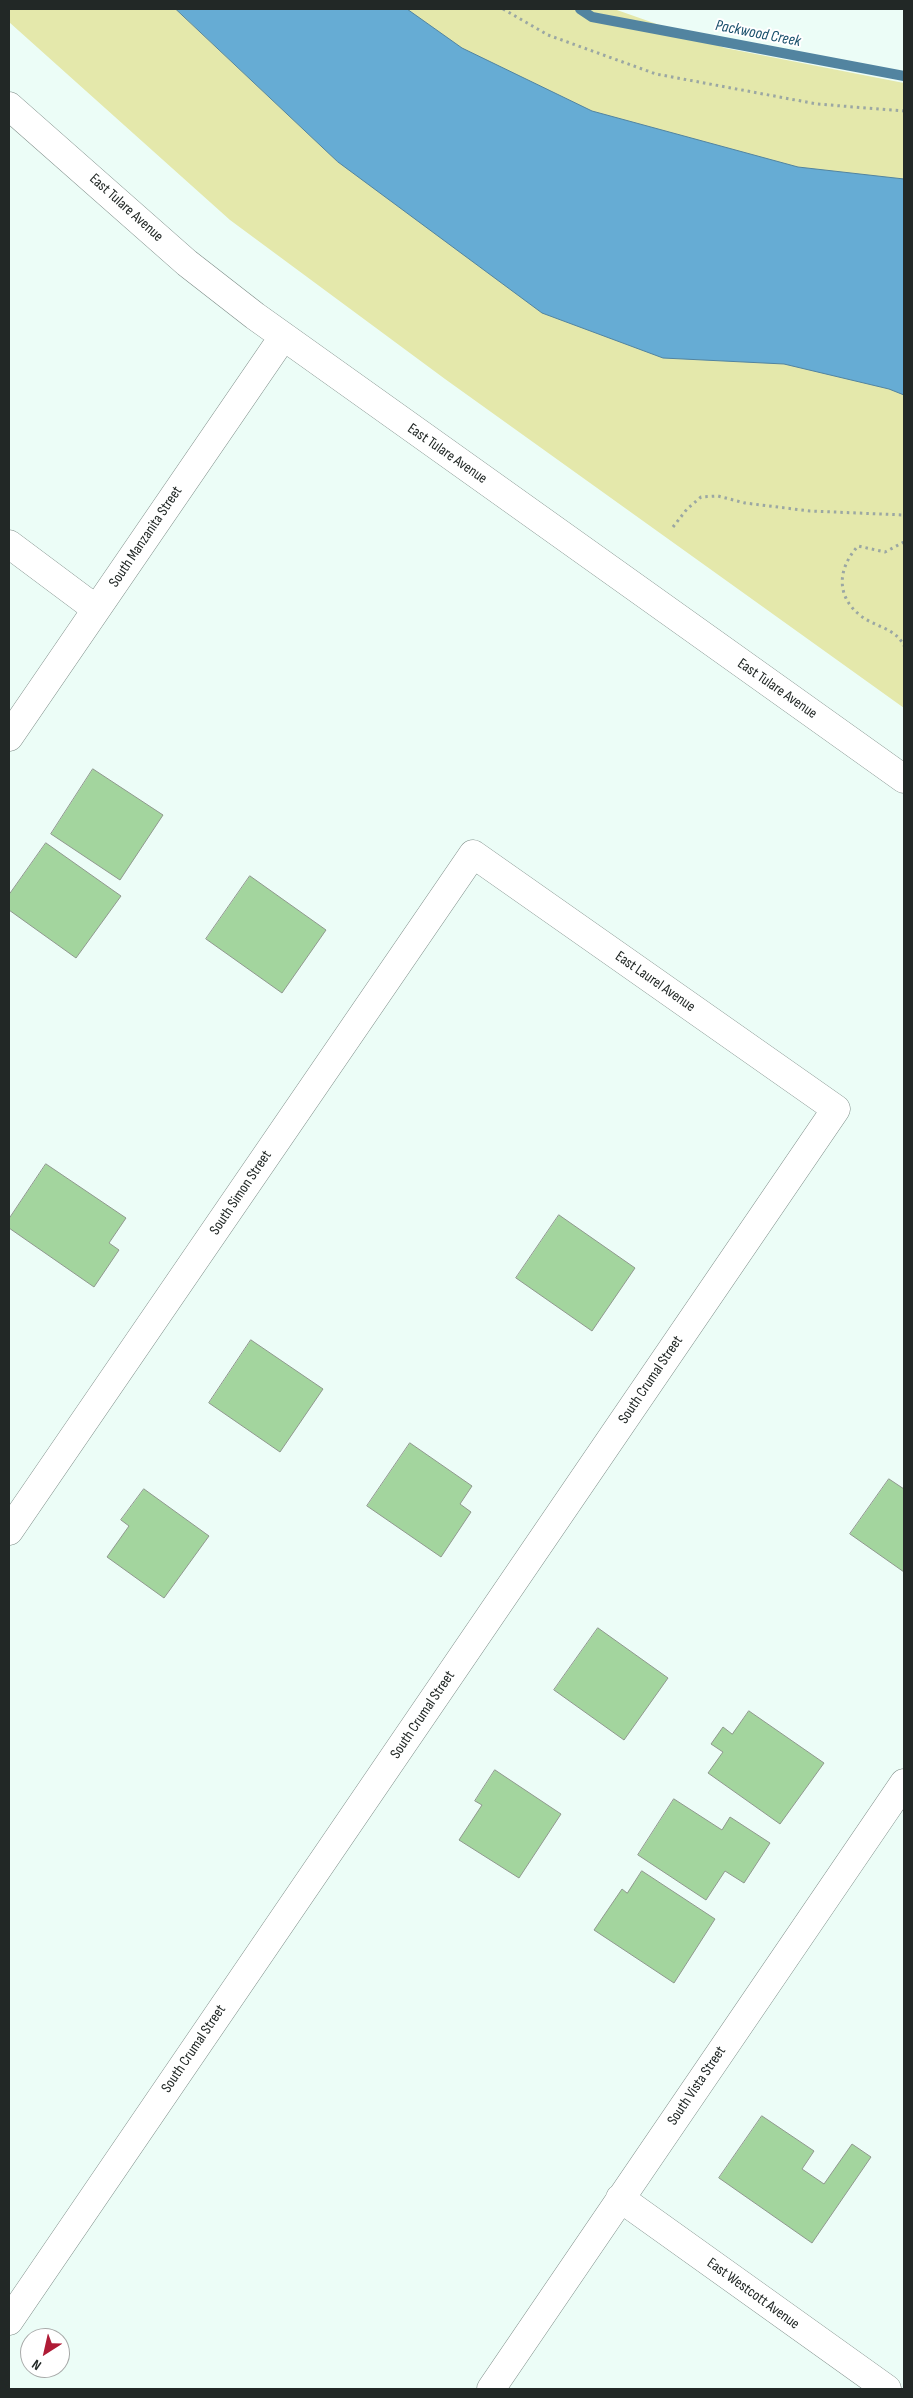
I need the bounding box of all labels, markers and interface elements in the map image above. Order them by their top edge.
water label: Packwood Creek [714,16,802,52]
street label: East Tulare Avenue [85,170,167,246]
street label: East Tulare Avenue [404,420,490,488]
street label: South Manzanita Street [106,483,186,591]
street label: East Tulare Avenue [734,655,820,723]
street label: East Laurel Avenue [611,948,699,1016]
street label: South Simon Street [206,1147,276,1239]
street label: South Crumal Street [615,1333,687,1427]
street label: South Crumal Street [387,1668,459,1762]
street label: South Crumal Street [158,2002,230,2096]
street label: South Vista Street [664,2043,730,2129]
street label: East Westcott Avenue [703,2254,803,2334]
north arrow [20,2328,70,2378]
text: N [29,2356,45,2374]

